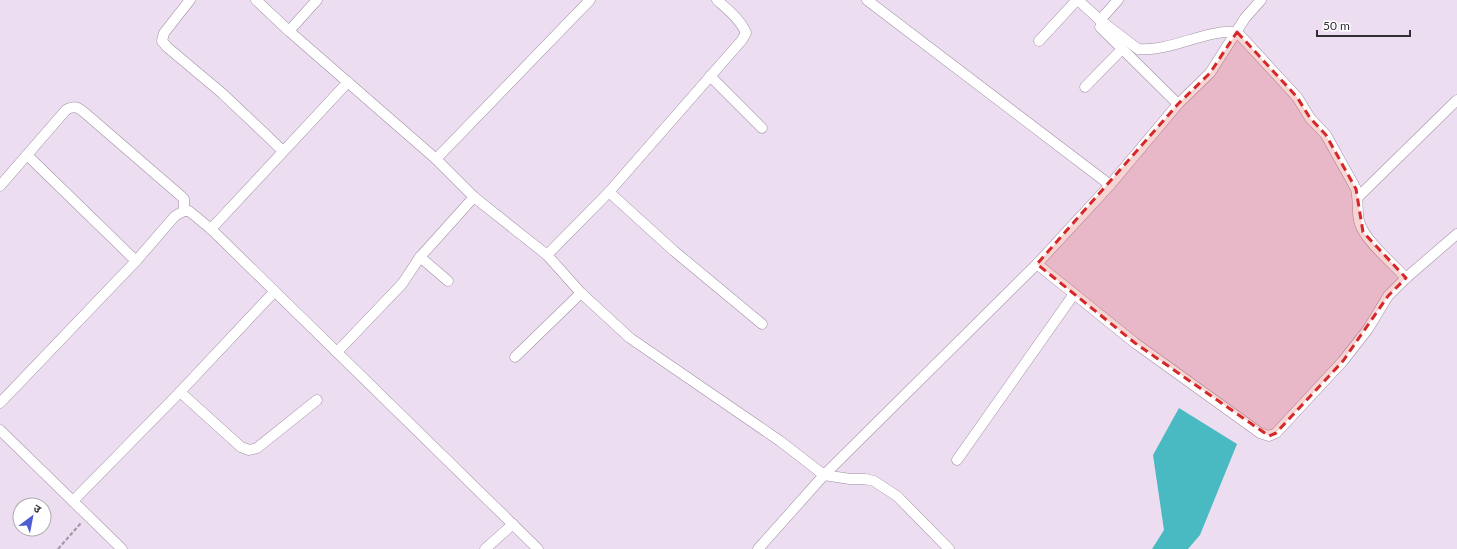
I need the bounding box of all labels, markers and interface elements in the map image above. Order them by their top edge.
scale bar [1317,12,1410,38]
text: 50 m [1323,18,1350,33]
north arrow [12,497,52,537]
text: उ [31,501,44,516]

